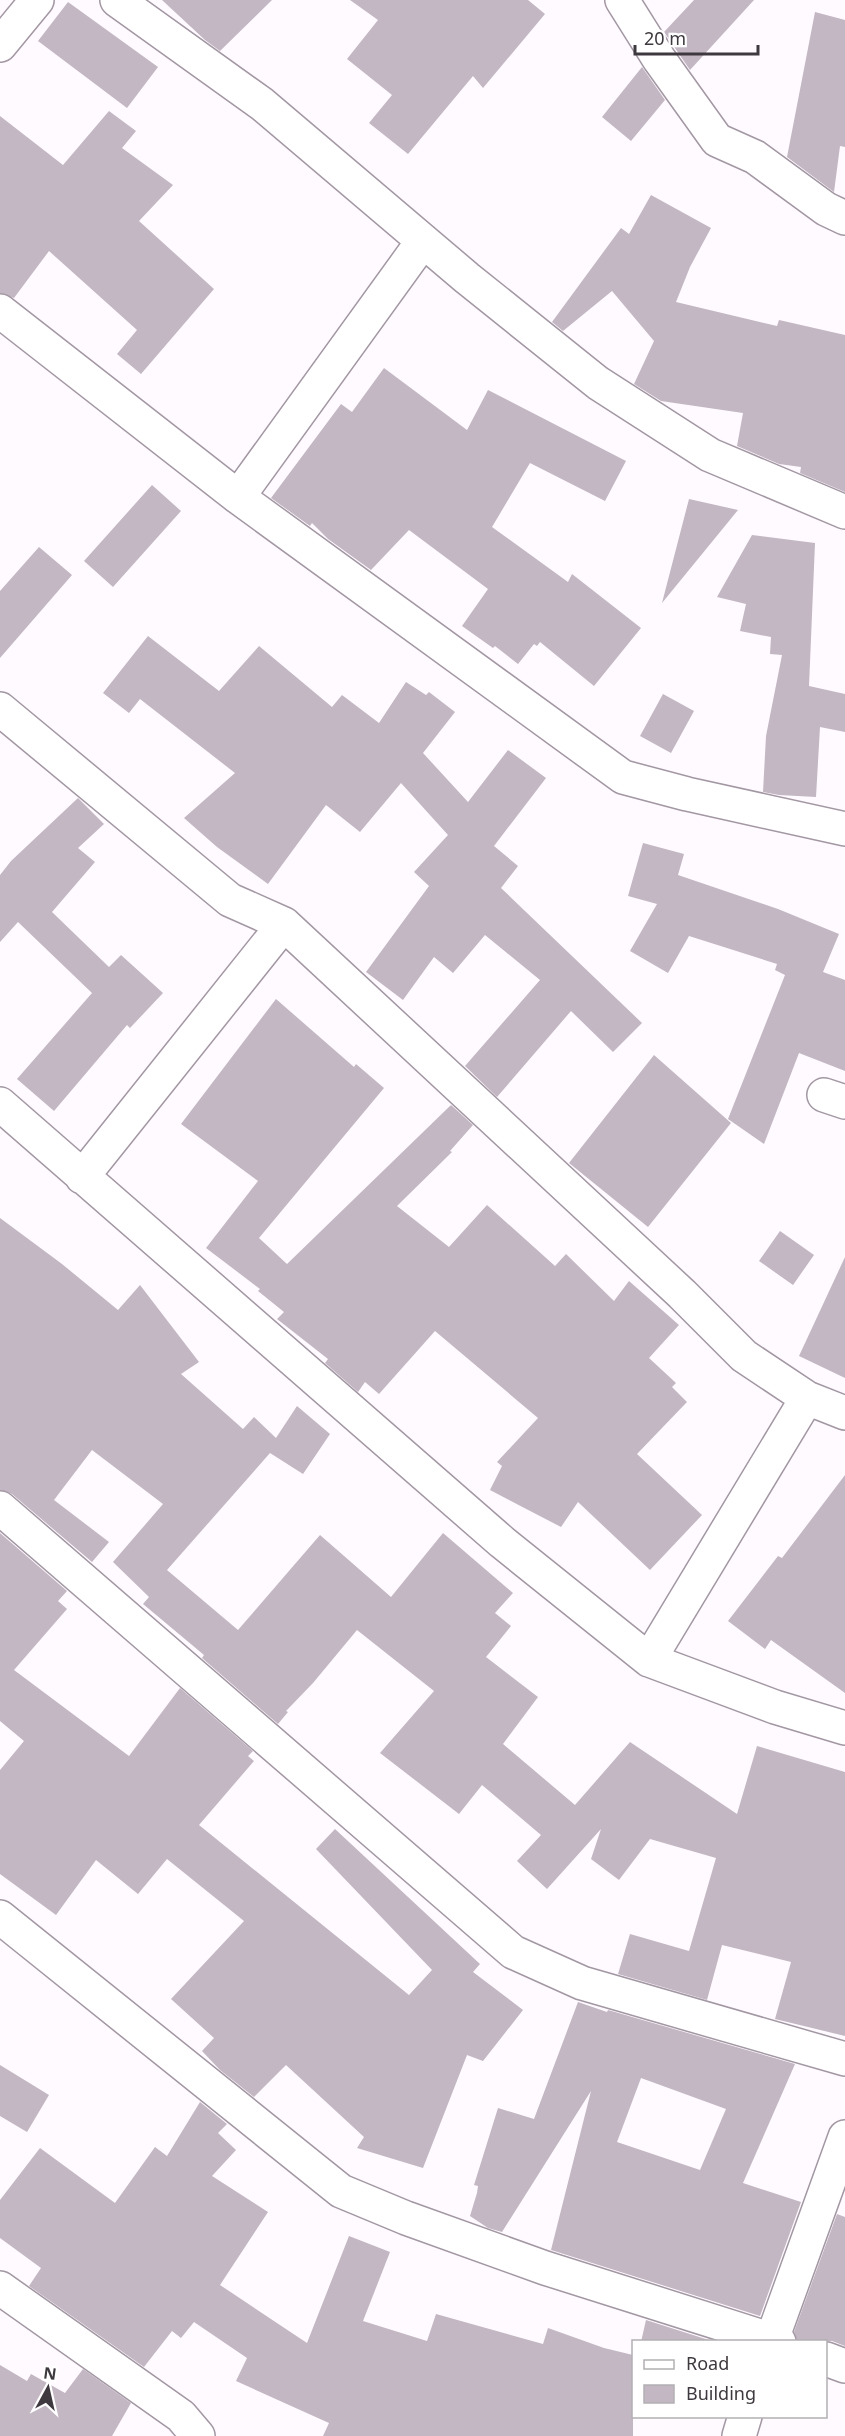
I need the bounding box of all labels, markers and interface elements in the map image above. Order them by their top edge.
scale bar [635,18,758,56]
text: 20 m [644,26,686,50]
legend [632,2340,827,2418]
text: Road [686,2351,729,2375]
north arrow [18,2358,78,2418]
text: N [42,2361,58,2385]
text: Building [686,2381,756,2405]

